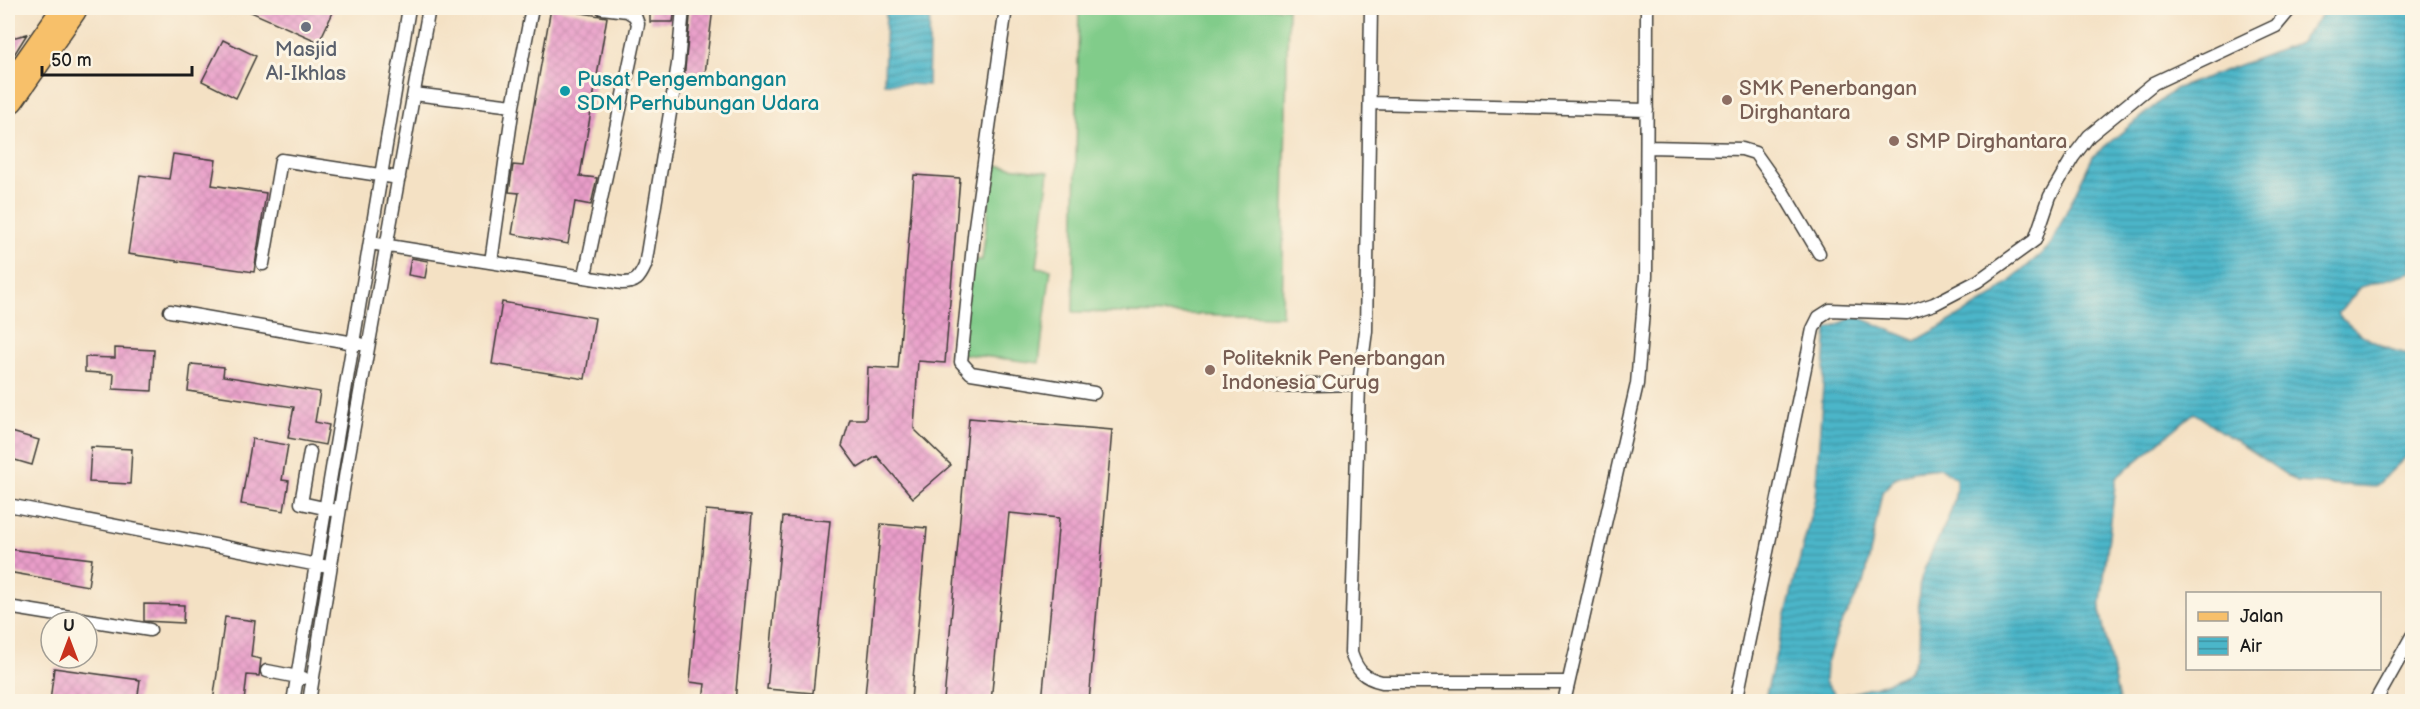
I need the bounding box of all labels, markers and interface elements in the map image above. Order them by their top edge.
marker: Masjid Al-Ikhlas [299,20,313,34]
place label: Masjid Al-Ikhlas [266,37,346,86]
scale bar [42,39,192,77]
text: 50 m [51,50,92,71]
place label: Pusat Pengembangan SDM Perhubungan Udara [577,67,819,116]
place label: SMK Penerbangan Dirghantara [1739,76,1917,125]
marker: Pusat Pengembangan SDM Perhubungan Udara [558,84,572,98]
marker: SMK Penerbangan Dirghantara [1720,93,1734,107]
place label: SMP Dirghantara [1906,129,2067,154]
marker: SMP Dirghantara [1887,134,1901,148]
place label: Politeknik Penerbangan Indonesia Curug [1222,346,1445,395]
marker: Politeknik Penerbangan Indonesia Curug [1203,363,1217,377]
legend [2186,592,2381,670]
text: Jalan [2240,606,2283,627]
north arrow [39,610,99,670]
text: U [63,617,75,636]
text: Air [2240,636,2262,657]

